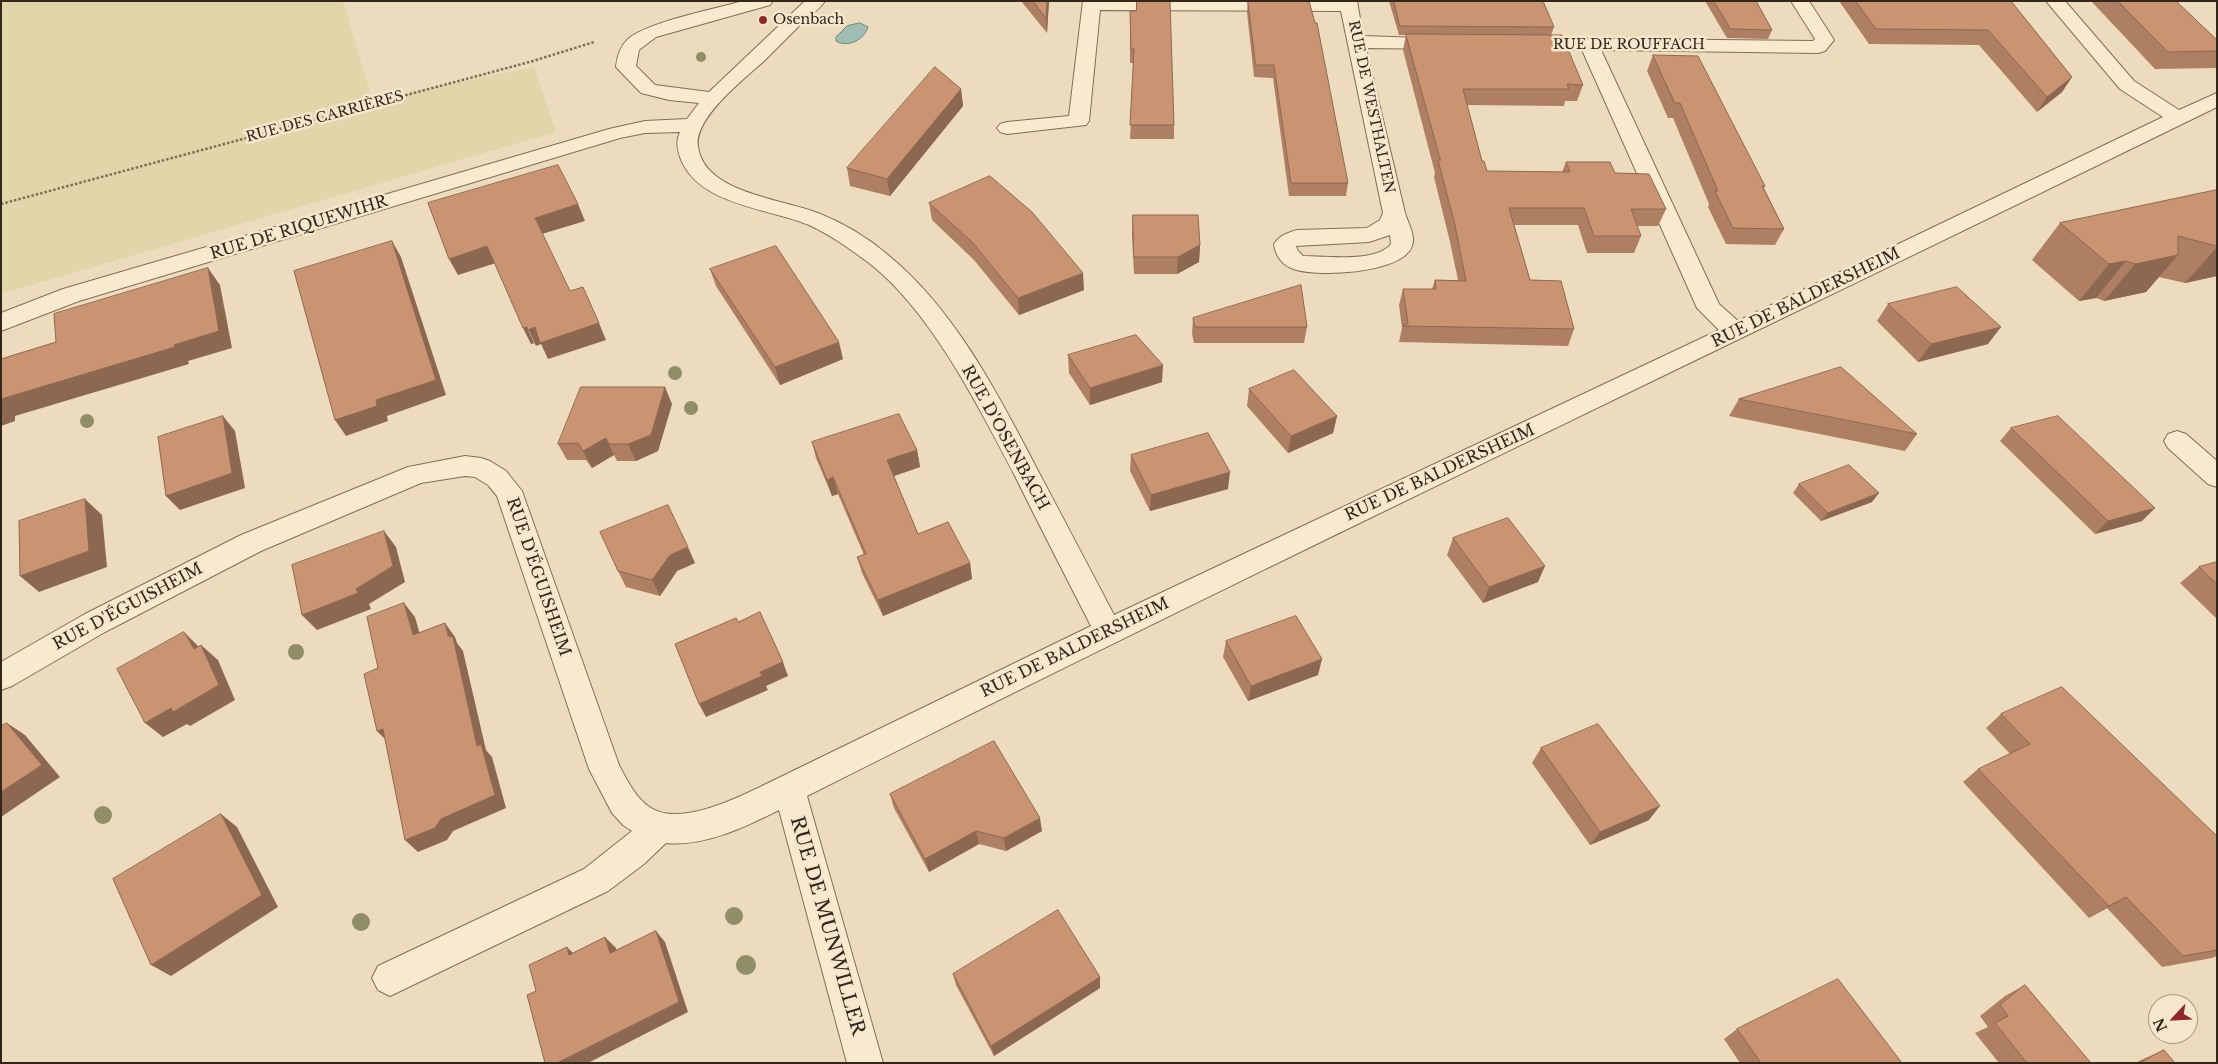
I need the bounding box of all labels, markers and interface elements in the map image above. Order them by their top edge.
place label: Osenbach [773,12,844,28]
marker: Osenbach [757,14,769,26]
street label: RUE DE WESTHALTEN [1344,19,1398,195]
street label: RUE DE ROUFFACH [1553,37,1705,53]
street label: RUE DES CARRIÈRES [244,88,406,146]
street label: RUE DE RIQUEWIHR [208,192,390,264]
street label: RUE DE BALDERSHEIM [1709,244,1903,352]
street label: RUE D'OSENBACH [957,362,1053,514]
street label: RUE DE BALDERSHEIM [1342,420,1538,526]
street label: RUE D'ÉGUISHEIM [502,495,574,659]
street label: RUE D'ÉGUISHEIM [50,559,206,655]
street label: RUE DE BALDERSHEIM [978,594,1172,702]
street label: RUE DE MUNWILLER [785,814,869,1038]
north arrow [2148,994,2198,1044]
text: N [2149,1015,2171,1035]

